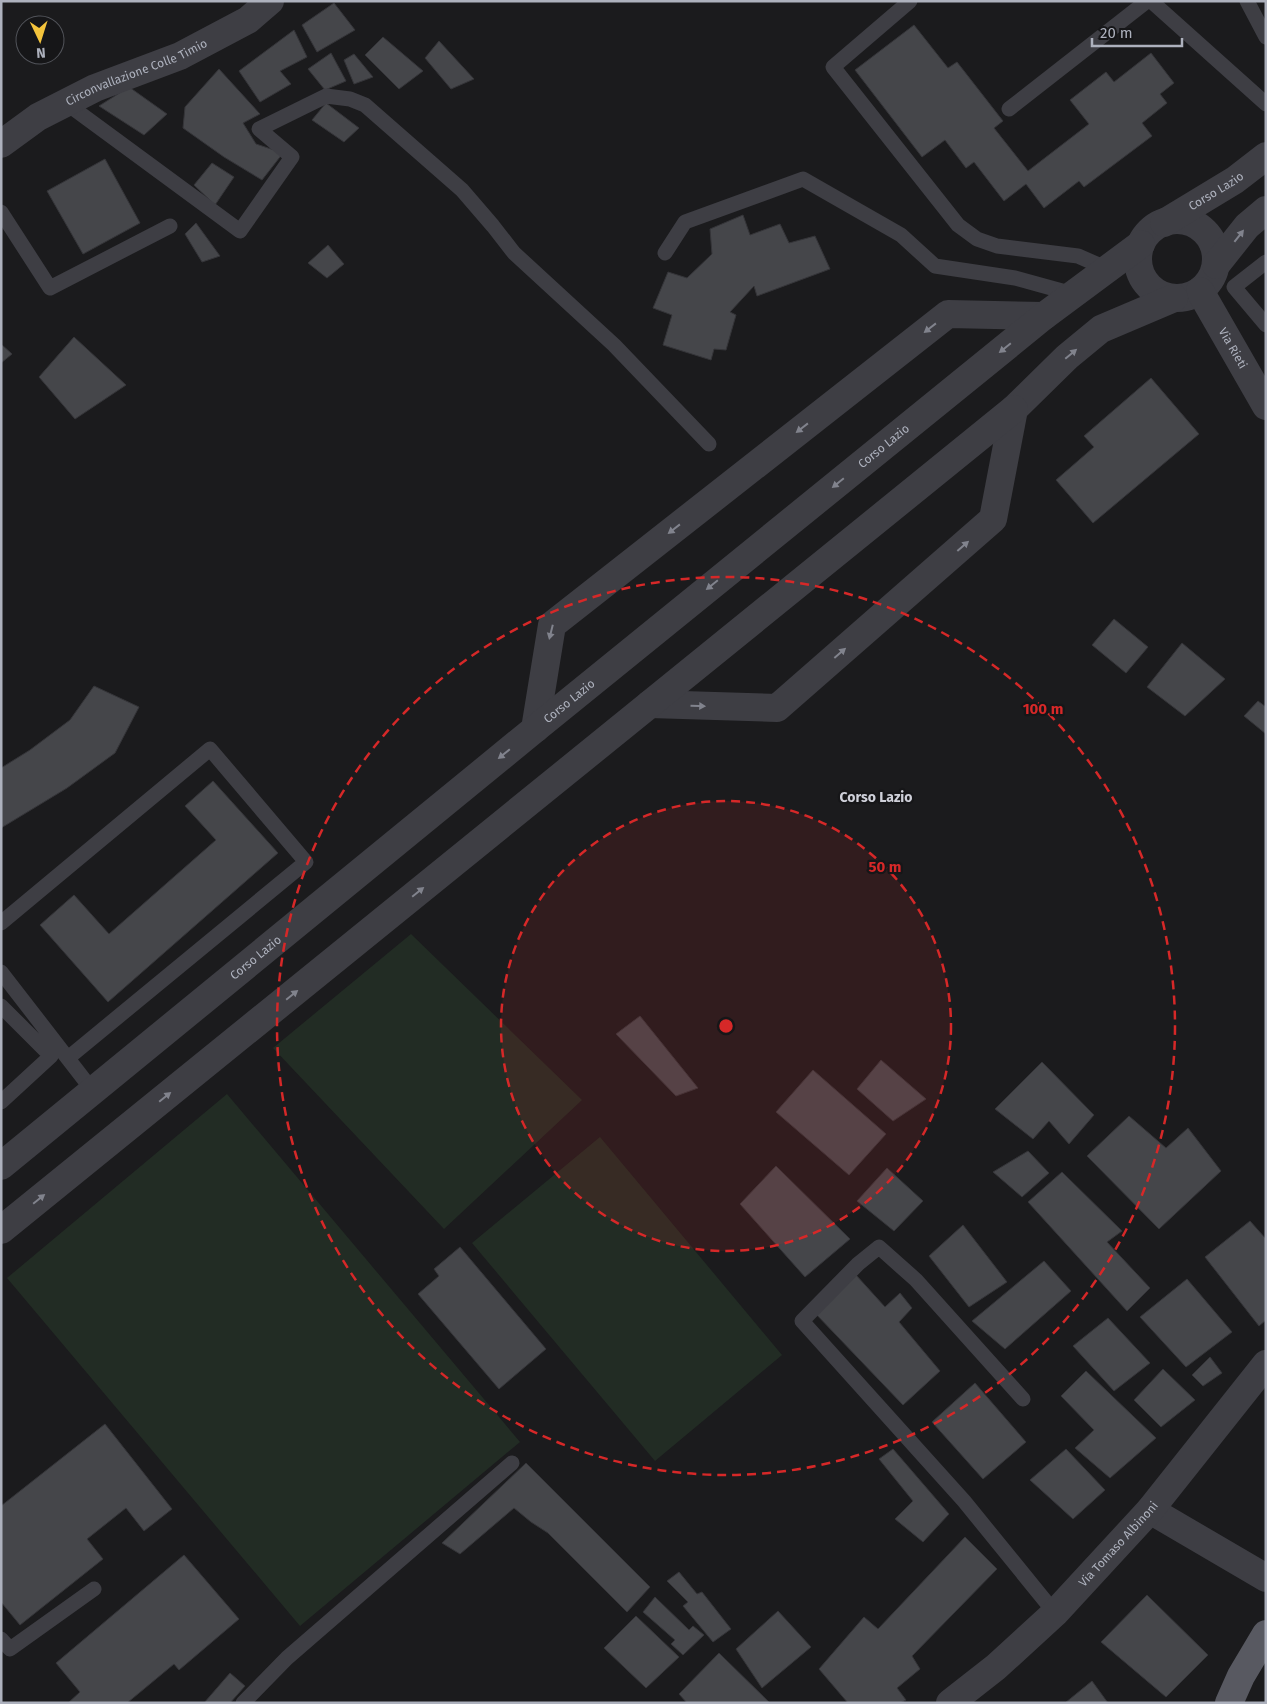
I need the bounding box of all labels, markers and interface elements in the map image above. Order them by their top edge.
north arrow [15,15,65,65]
scale bar [1092,15,1182,47]
text: 20 m [1100,24,1133,42]
street label: Circonvallazione Colle Timio [63,36,210,109]
text: N [36,44,46,61]
street label: Corso Lazio [1186,169,1246,213]
one-way arrow [1234,229,1245,242]
one-way arrow [923,323,937,333]
street label: Via Rieti [1216,325,1250,371]
one-way arrow [999,342,1012,353]
one-way arrow [1065,349,1077,360]
street label: Corso Lazio [855,421,912,471]
one-way arrow [796,423,809,434]
one-way arrow [832,478,845,489]
one-way arrow [668,523,681,534]
one-way arrow [956,540,968,552]
one-way arrow [706,580,719,591]
one-way arrow [547,624,555,640]
one-way arrow [834,647,846,659]
street label: Corso Lazio [541,676,598,726]
text: 100 m [1023,700,1063,718]
one-way arrow [691,702,707,710]
one-way arrow [498,749,511,760]
district label: Corso Lazio [840,789,912,806]
text: 50 m [868,858,902,876]
one-way arrow [411,887,424,898]
street label: Corso Lazio [227,933,284,983]
one-way arrow [285,989,298,1000]
centre of rings [717,1017,735,1035]
one-way arrow [159,1092,172,1103]
one-way arrow [32,1194,45,1205]
street label: Via Tomaso Albinoni [1076,1499,1161,1589]

